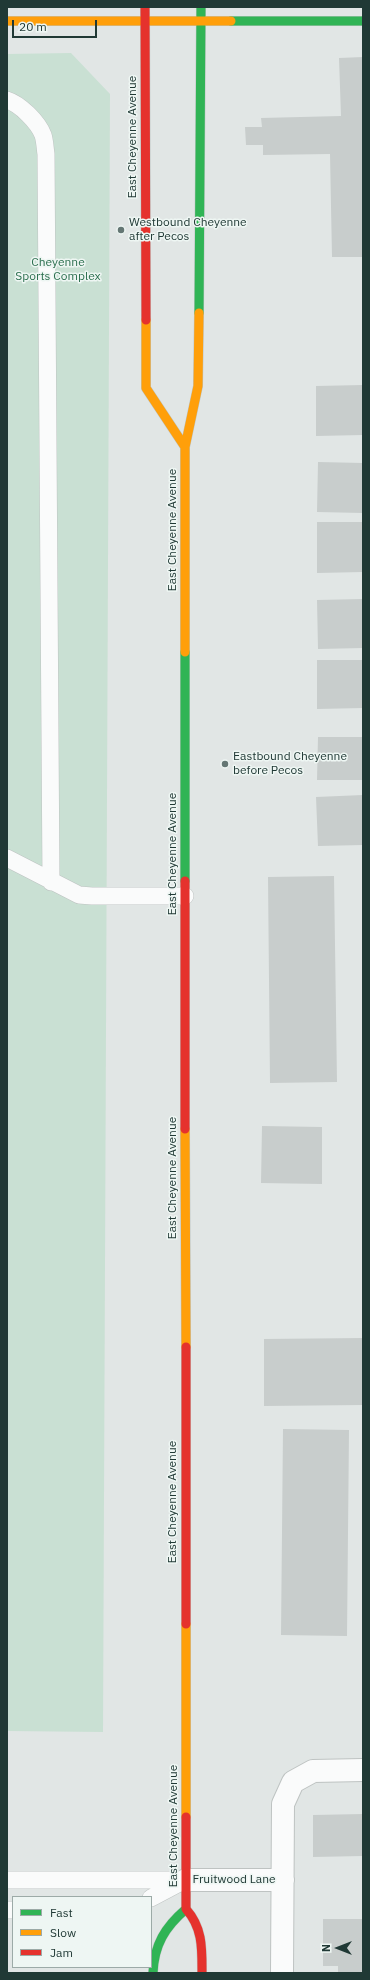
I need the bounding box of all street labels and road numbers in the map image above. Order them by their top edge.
street label: East Cheyenne Avenue [126,76,140,198]
street label: East Cheyenne Avenue [166,469,180,591]
street label: East Cheyenne Avenue [166,793,180,915]
street label: East Cheyenne Avenue [166,1117,180,1239]
street label: East Cheyenne Avenue [166,1441,180,1563]
street label: East Cheyenne Avenue [167,1765,181,1887]
street label: Fruitwood Lane [192,1873,276,1887]

